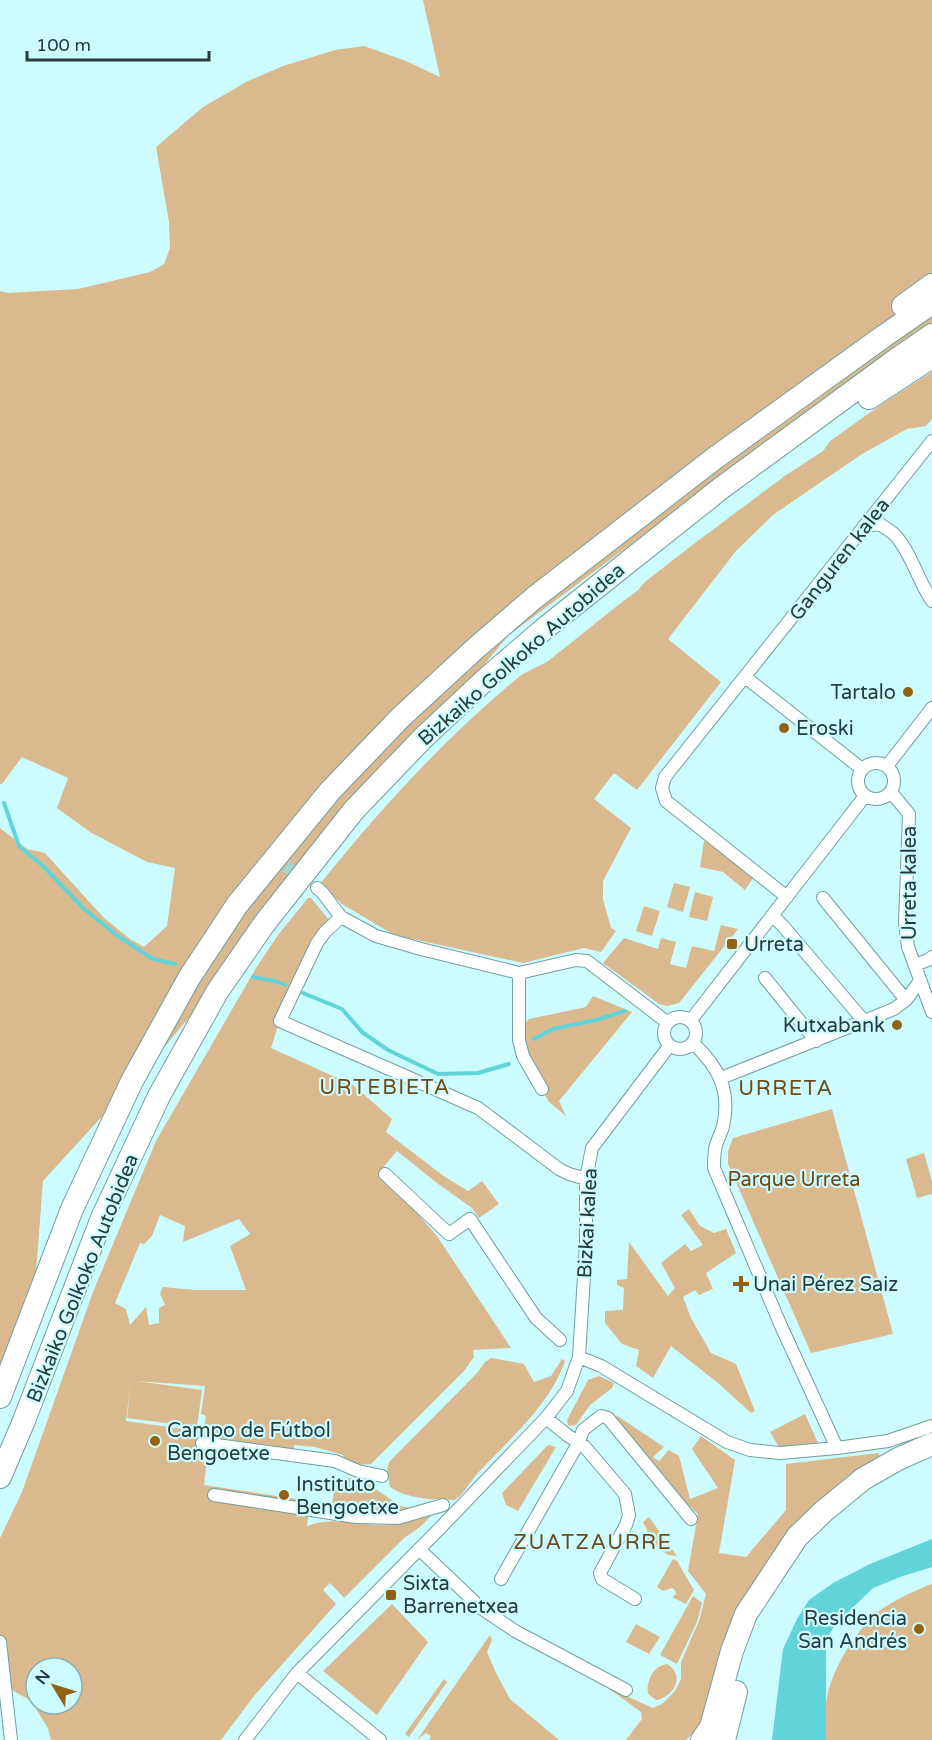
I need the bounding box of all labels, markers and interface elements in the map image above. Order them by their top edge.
scale bar [27,24,208,62]
text: 100 m [36,34,91,56]
street label: Ganguren kalea [784,494,895,626]
street label: Bizkaiko Golkoko Autobidea [413,558,630,751]
place label: Tartalo [831,681,896,705]
marker: Tartalo [901,685,915,699]
place label: Eroski [796,717,854,741]
marker: Eroski [777,721,791,735]
street label: Urreta kalea [898,826,922,940]
place label: Urreta [744,933,804,957]
marker: Urreta [725,937,739,951]
place label: Kutxabank [783,1014,885,1038]
marker: Kutxabank [890,1018,904,1032]
district label: URTEBIETA [319,1075,451,1100]
district label: URRETA [738,1076,834,1101]
street label: Bizkaiko Golkoko Autobidea [22,1150,144,1406]
street label: Bizkai kalea [573,1167,603,1279]
park label: Parque Urreta [728,1168,860,1192]
place label: Unai Pérez Saiz [753,1273,898,1297]
marker: Unai Pérez Saiz [734,1277,748,1291]
place label: Campo de Fútbol Bengoetxe [167,1419,331,1466]
marker: Campo de Fútbol Bengoetxe [148,1434,162,1448]
place label: Instituto Bengoetxe [296,1473,399,1520]
marker: Instituto Bengoetxe [277,1488,291,1502]
district label: ZUATZAURRE [514,1530,672,1555]
place label: Sixta Barrenetxea [403,1572,519,1619]
marker: Sixta Barrenetxea [384,1588,398,1602]
place label: Residencia San Andrés [798,1607,907,1654]
marker: Residencia San Andrés [912,1622,926,1636]
north arrow [24,1656,84,1716]
text: N [31,1666,55,1689]

